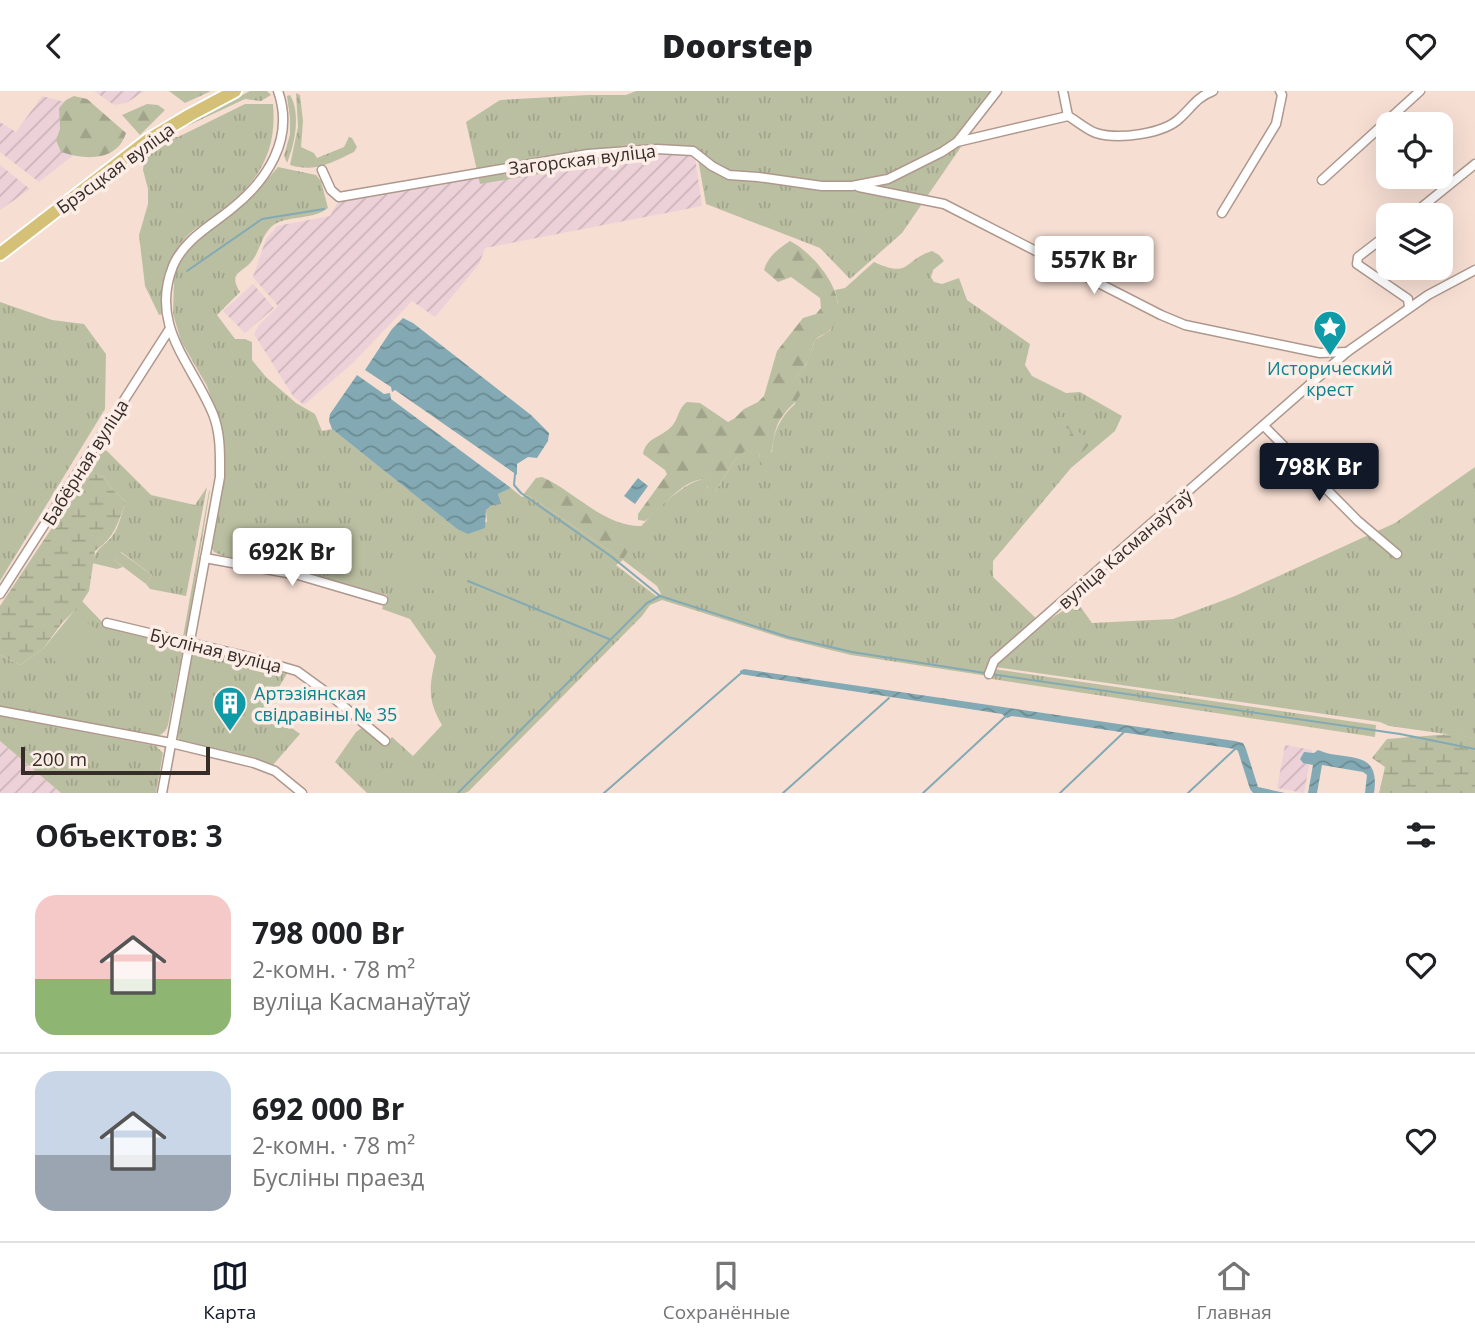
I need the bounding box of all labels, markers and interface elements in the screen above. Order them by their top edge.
text: Doorstep [662,24,813,67]
icon: back [35,27,73,65]
icon: heart [1402,27,1440,65]
map controls [1376,112,1453,280]
button: locate [1376,112,1453,189]
street label: Брэсцкая вуліца [51,117,179,219]
street label: Загорская вуліца [507,138,657,180]
button: layers [1376,203,1453,280]
pin: 557K Br [1029,237,1159,296]
text: 557K Br [1051,243,1137,275]
place icon: Исторический крест [1311,308,1349,357]
place label: Исторический крест [1267,356,1393,401]
street label: Бабёрная вуліца [37,394,133,530]
pin: 798K Br [1254,443,1384,503]
text: 798K Br [1276,450,1362,482]
street label: вуліца Касманаўтаў [1053,483,1198,614]
pin: 692K Br [227,529,357,588]
text: 692K Br [249,535,335,567]
street label: Бусліная вуліца [148,622,284,678]
place label: Артэзіянская свідравіны № 35 [254,681,397,726]
building icon: Артэзіянская свідравіны № 35 [211,684,249,733]
scale bar [21,744,210,776]
text: 200 m [32,746,87,772]
text: Объектов: 3 [35,815,223,856]
icon: filters [1402,816,1440,854]
text: 798 000 Br [252,912,404,953]
icon: home [91,923,175,1007]
icon: heart [1402,946,1440,984]
text: 2-комн. · 78 m² [252,953,415,985]
text: вуліца Касманаўтаў [252,985,470,1017]
text: 692 000 Br [252,1088,404,1129]
icon: home [91,1099,175,1183]
icon: heart [1402,1122,1440,1160]
text: 2-комн. · 78 m² [252,1129,415,1161]
text: Бусліны праезд [252,1161,424,1193]
tab: Карта [203,1257,256,1325]
tab: Сохранённые [663,1257,790,1325]
tab: Главная [1197,1257,1272,1325]

